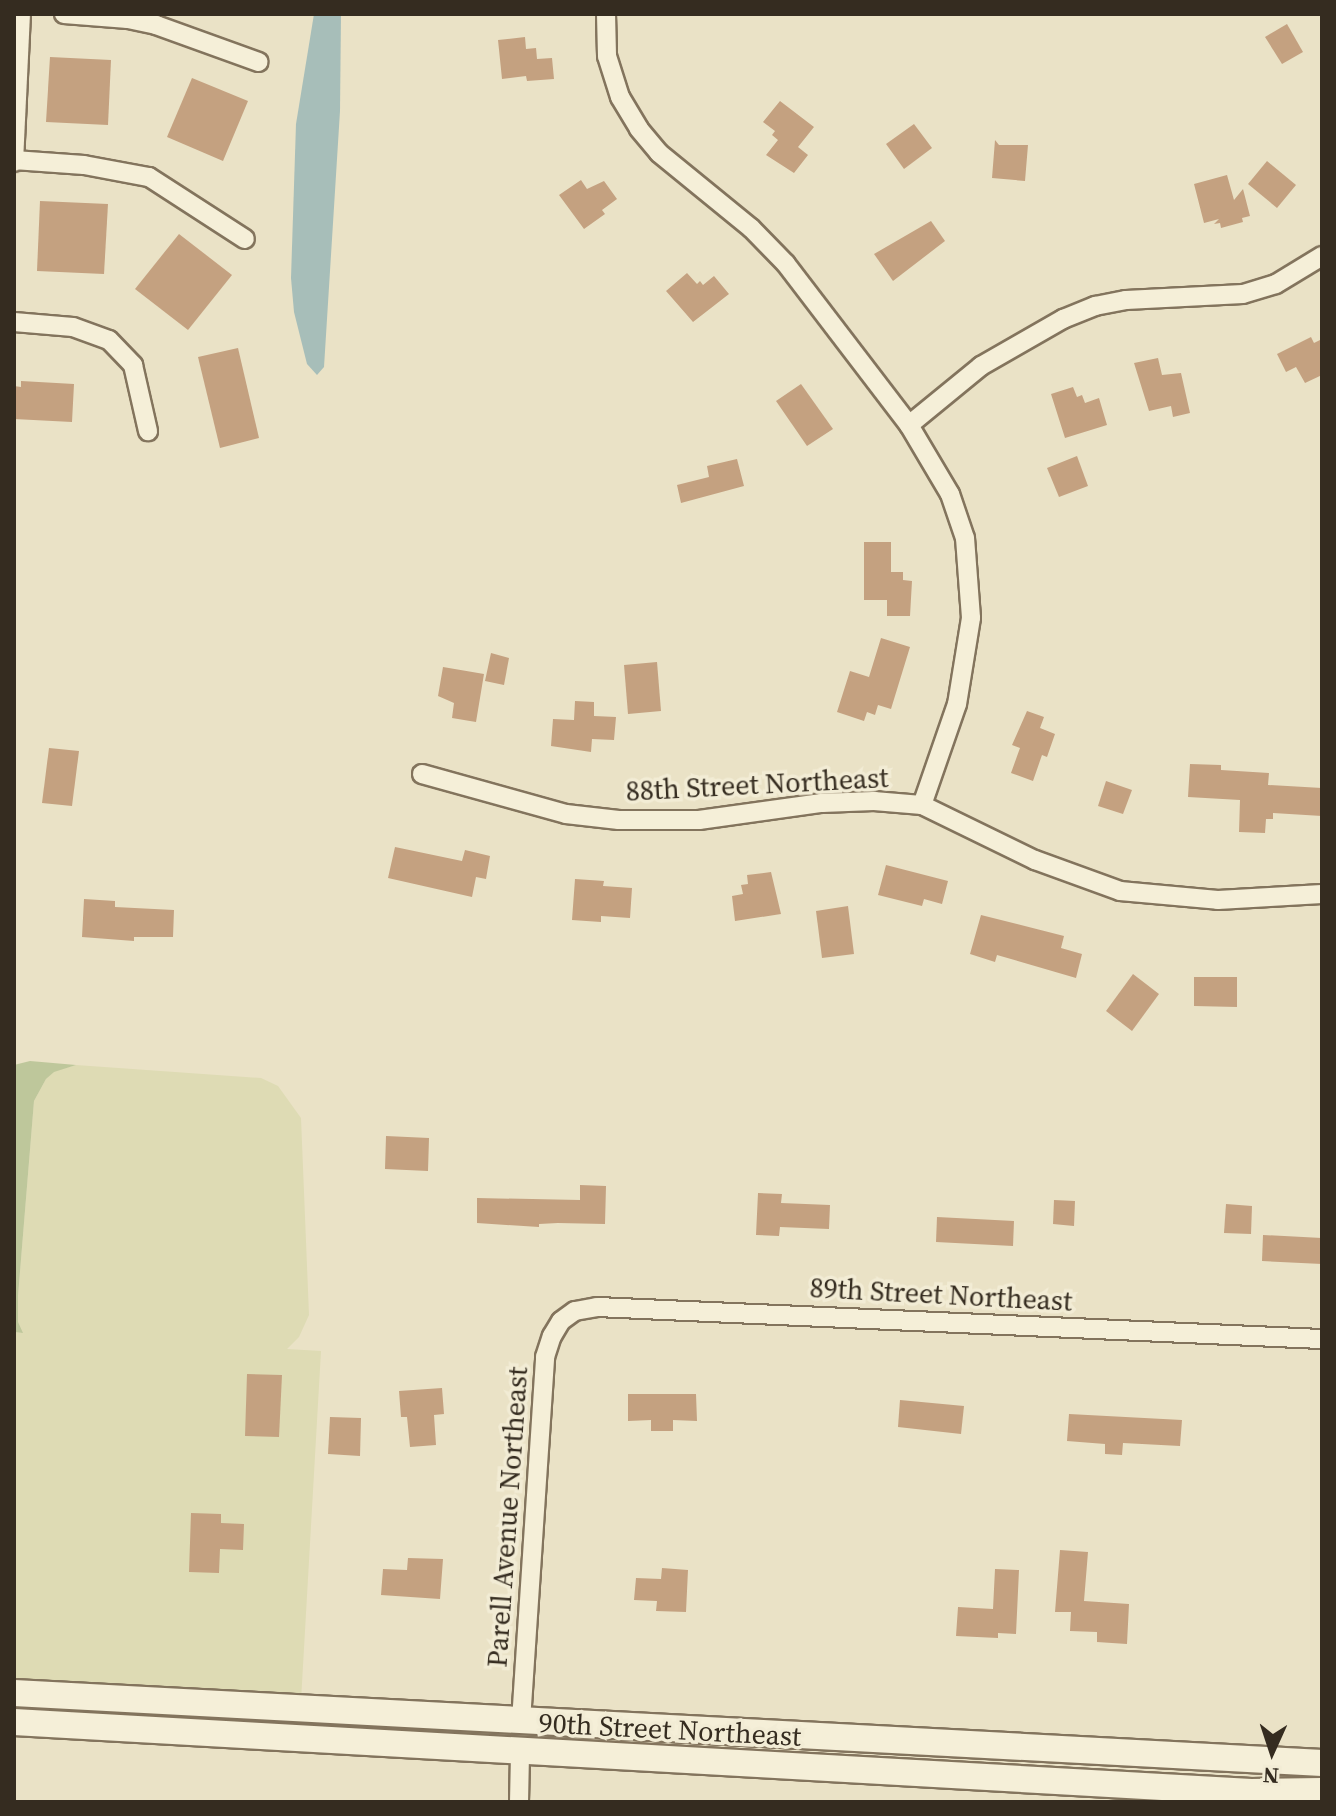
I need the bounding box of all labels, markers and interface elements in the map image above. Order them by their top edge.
street label: 88th Street Northeast [625,760,889,808]
street label: 89th Street Northeast [809,1270,1073,1318]
street label: Parell Avenue Northeast [480,1366,534,1668]
street label: 90th Street Northeast [538,1705,802,1753]
north arrow [1232,1712,1312,1792]
text: N [1262,1761,1280,1791]

